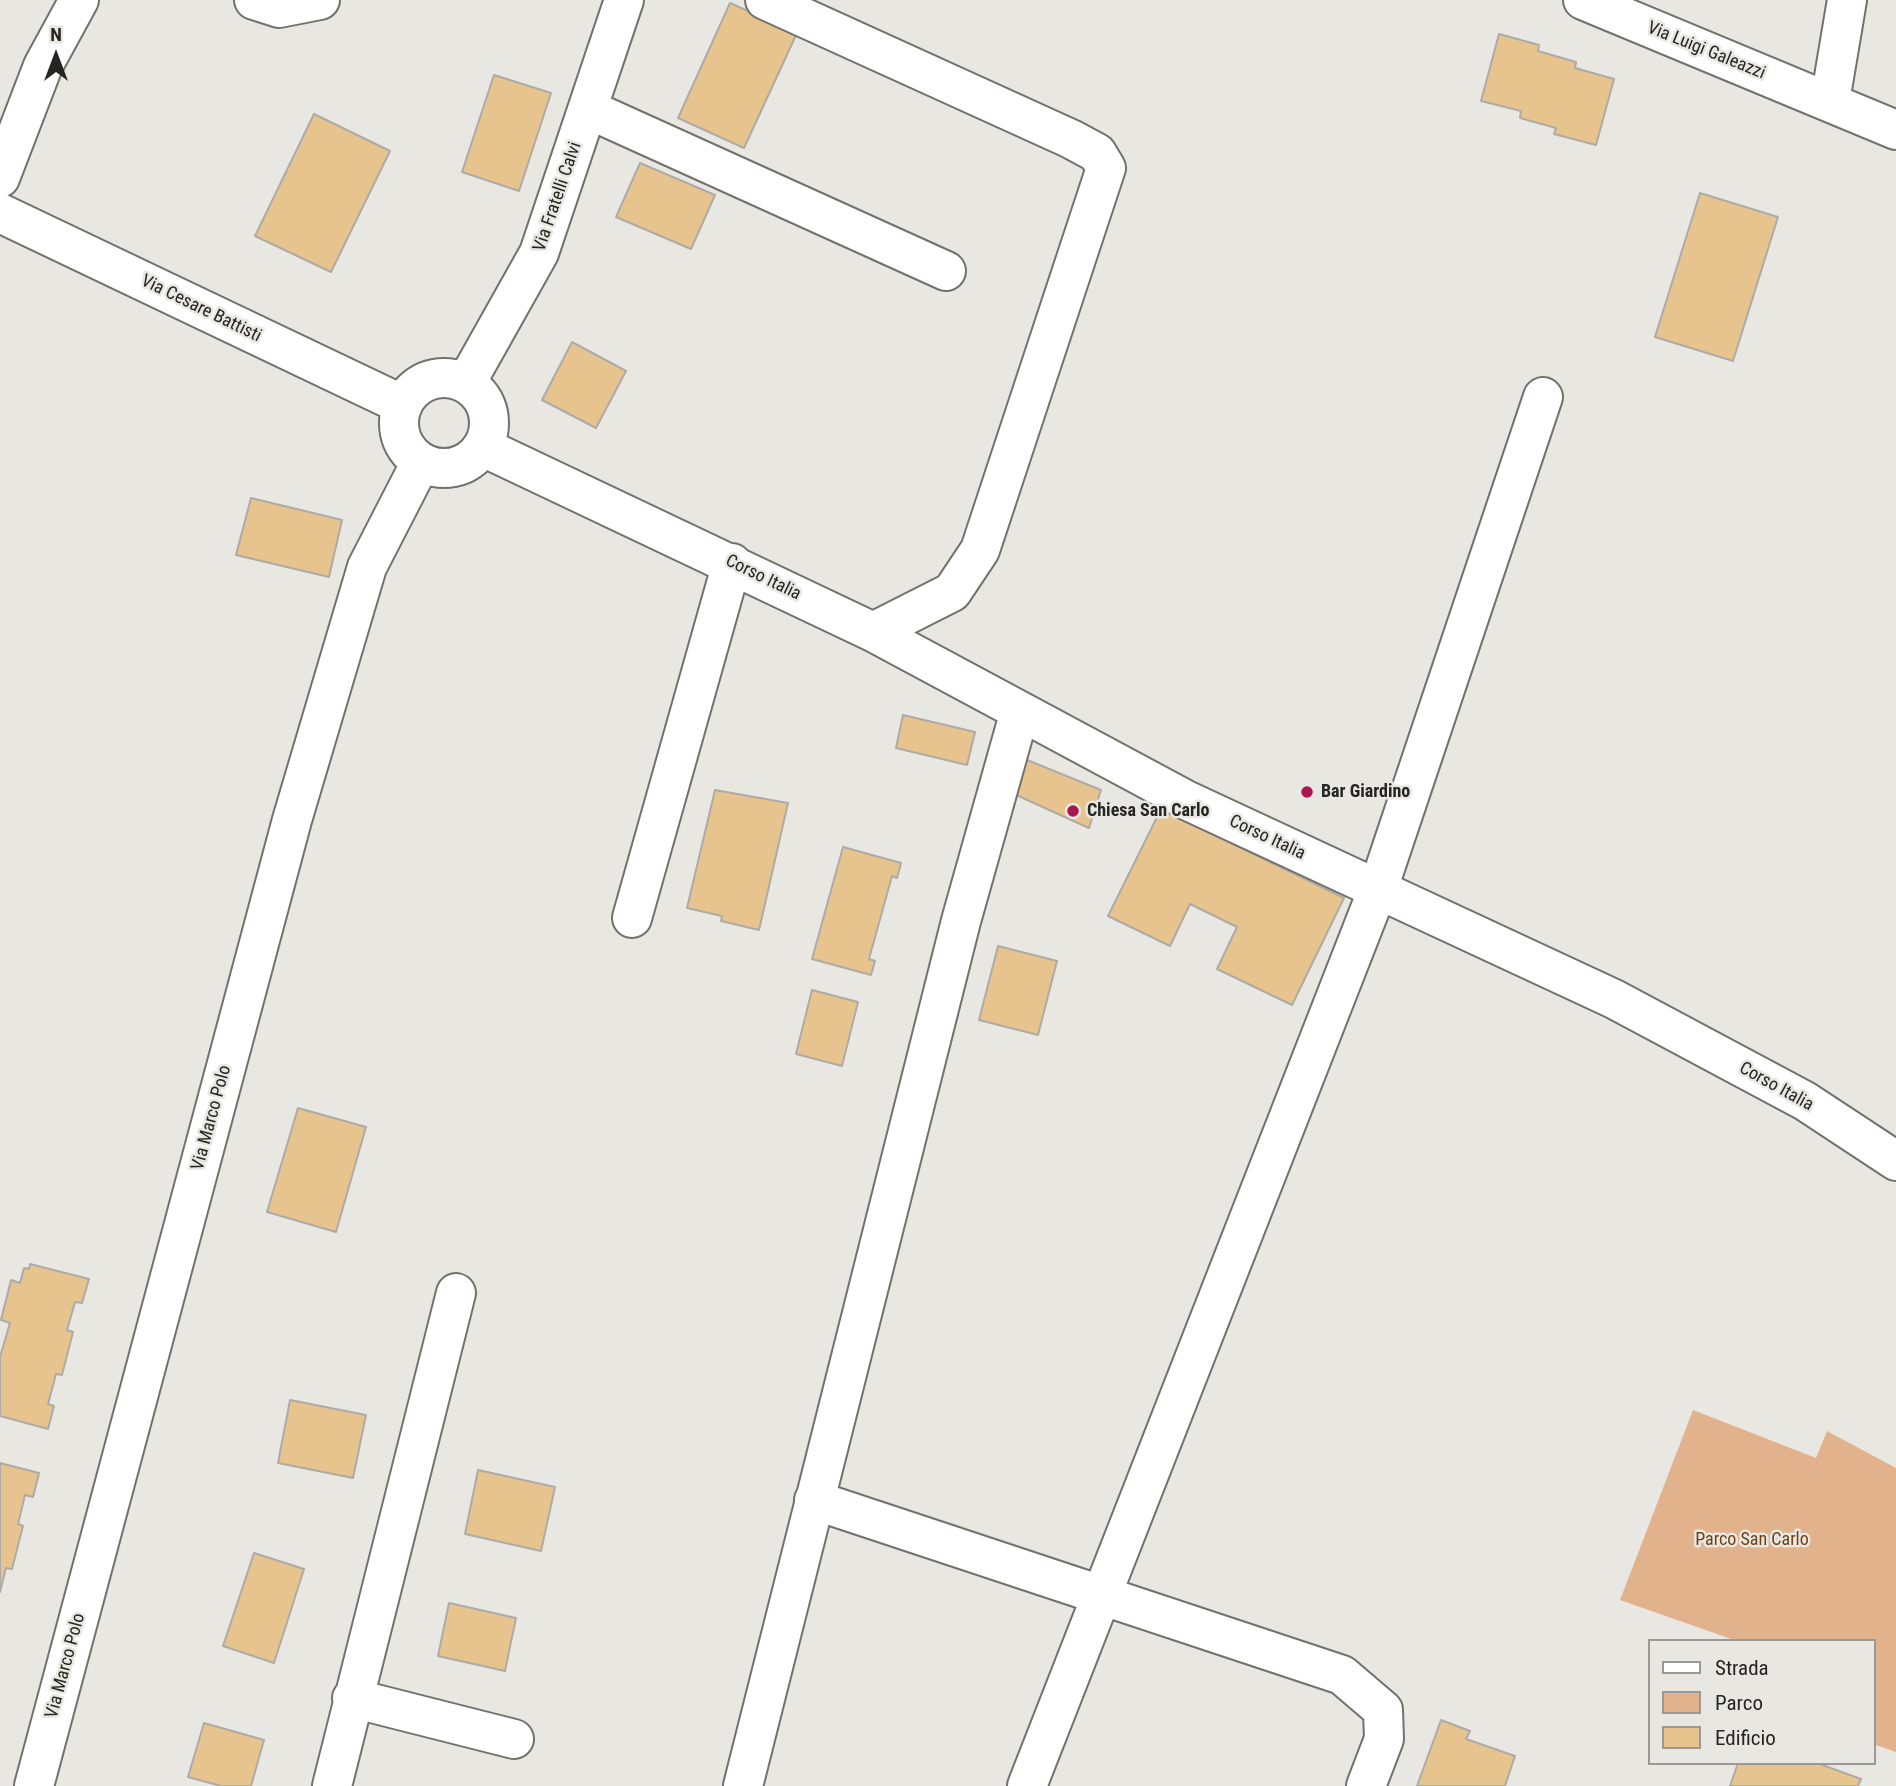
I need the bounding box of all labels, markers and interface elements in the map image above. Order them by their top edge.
street label: Via Luigi Galeazzi [1644,17,1768,85]
north arrow [21,21,91,91]
text: N [50,23,62,46]
street label: Via Fratelli Calvi [529,139,587,255]
street label: Via Cesare Battisti [137,271,265,347]
street label: Corso Italia [722,550,804,606]
place label: Bar Giardino [1321,781,1410,803]
marker: Bar Giardino [1299,784,1315,800]
place label: Chiesa San Carlo [1087,800,1209,822]
marker: Chiesa San Carlo [1065,803,1081,819]
street label: Corso Italia [1226,811,1308,865]
street label: Corso Italia [1735,1058,1817,1116]
street label: Via Marco Polo [188,1063,236,1173]
park label: Parco San Carlo [1695,1529,1809,1551]
street label: Via Marco Polo [42,1611,90,1721]
legend [1647,1639,1875,1765]
text: Strada [1715,1656,1769,1680]
text: Parco [1715,1691,1763,1715]
text: Edificio [1715,1726,1776,1750]

